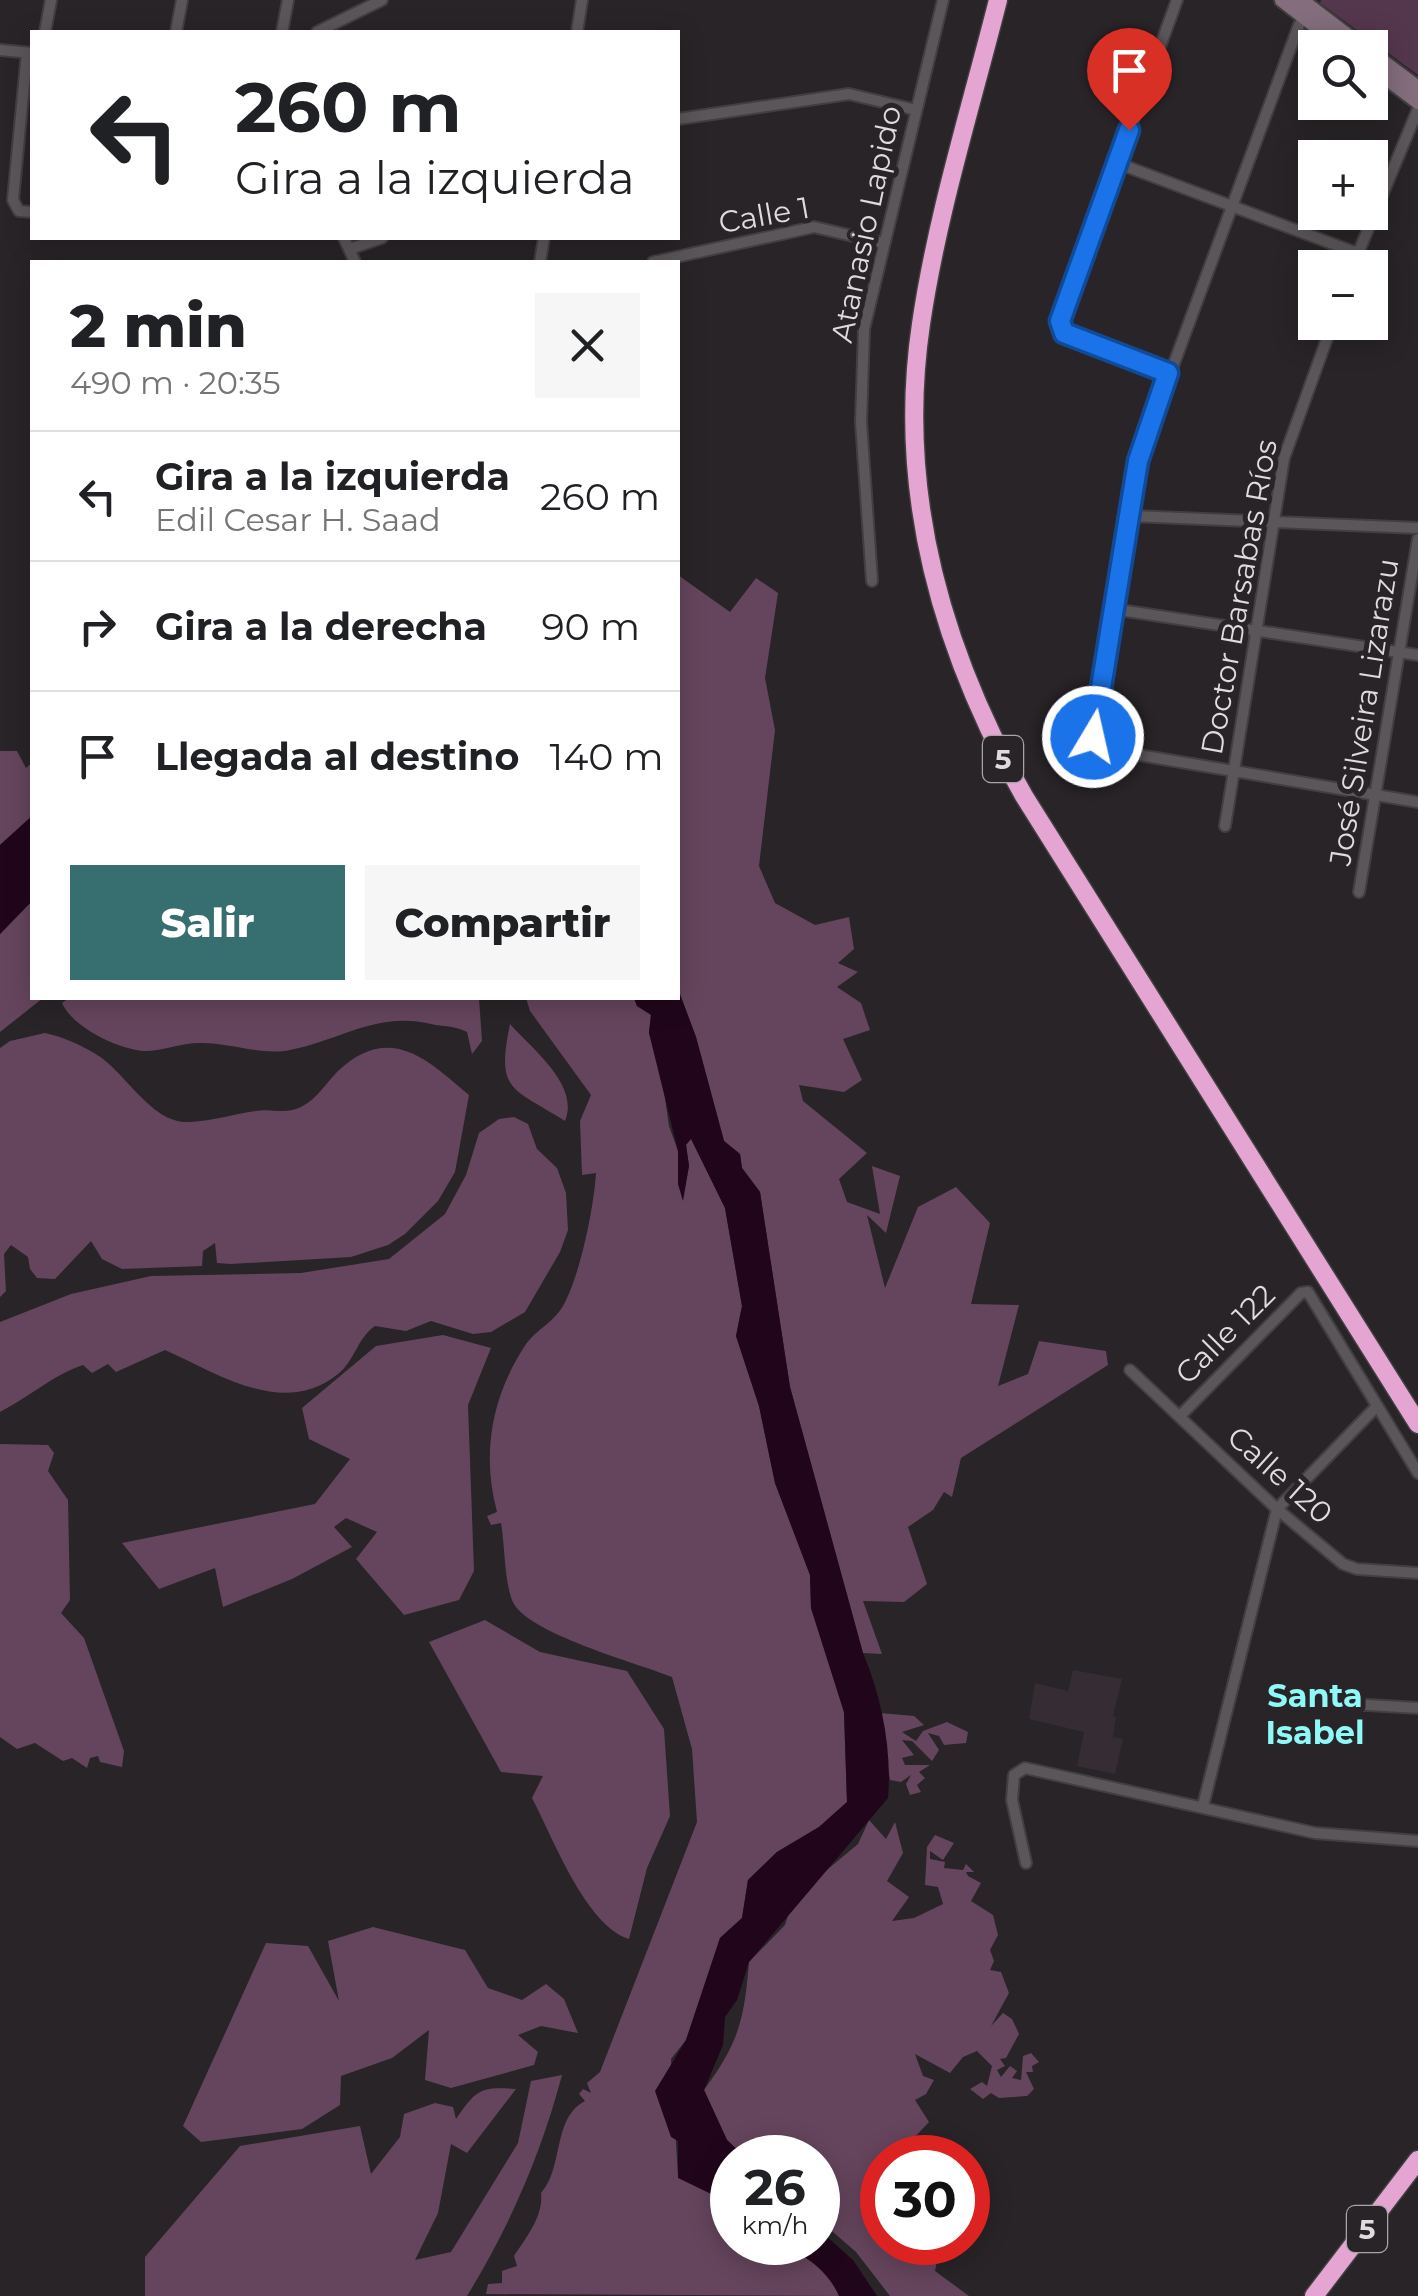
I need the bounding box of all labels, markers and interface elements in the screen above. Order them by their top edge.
pin [1087,28,1172,131]
map controls [1298,30,1388,340]
button: search [1298,30,1388,120]
icon: arrive [1102,43,1157,98]
text: 260 m [235,64,462,150]
icon: left [70,70,200,200]
street label: Atanasio Lapido [823,102,909,346]
button: + [1298,140,1388,230]
text: Gira a la izquierda [235,150,635,205]
street label: Calle 1 [716,189,812,241]
button: − [1298,250,1388,340]
text: 2 min [70,289,247,362]
button: close [535,293,640,398]
text: 490 m · 20:35 [70,363,281,402]
street label: Doctor Barsabas Ríos [1193,437,1285,757]
text: Gira a la izquierda [155,453,510,500]
icon: left [70,469,125,524]
text: 260 m [540,473,660,520]
text: Edil Cesar H. Saad [155,500,441,539]
street label: José Silveira Lizarazu [1321,556,1407,869]
icon: right [70,599,125,654]
text: Gira a la derecha [155,603,487,650]
text: 90 m [541,603,640,650]
position arrow [1041,685,1145,789]
icon: arrive [70,729,125,784]
text: Llegada al destino [155,733,519,780]
text: 140 m [549,733,664,780]
road number: 5 [983,736,1023,782]
button: Salir [70,865,345,980]
button: Compartir [365,865,640,980]
street label: Calle 122 [1167,1276,1283,1392]
street label: Calle 120 [1220,1418,1340,1532]
district label: Santa Isabel [1265,1676,1365,1752]
speed limit sign: 30 [860,2135,990,2265]
text: 26 [744,2157,806,2218]
road number: 5 [1347,2206,1387,2252]
text: km/h [742,2210,808,2240]

